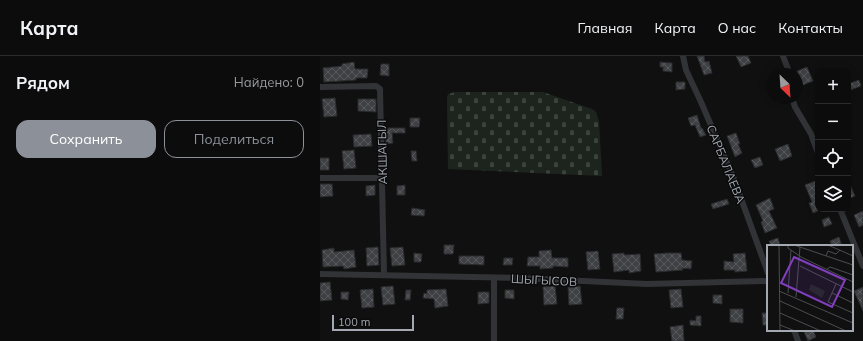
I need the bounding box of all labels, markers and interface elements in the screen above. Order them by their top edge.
text: Карта [20,16,78,40]
text: Главная [578,19,633,37]
text: Карта [655,19,696,37]
text: О нас [718,19,756,37]
text: Контакты [778,19,843,37]
north arrow [767,68,803,104]
map controls [815,68,851,212]
button: + [815,68,851,104]
text: Рядом [16,72,70,93]
text: Найдено: 0 [234,74,304,90]
button: − [815,104,851,140]
street label: АКШАГЫЛ [374,119,390,185]
button: Сохранить [16,120,156,158]
button: Поделиться [164,120,304,158]
street label: САРБАЛАЕВА [703,123,749,206]
button: locate [815,140,851,176]
button: layers [815,176,851,212]
inset map [767,245,853,331]
street label: ШЫГЫСОВ [511,271,577,289]
scale bar [332,313,414,332]
text: 100 m [338,315,370,329]

